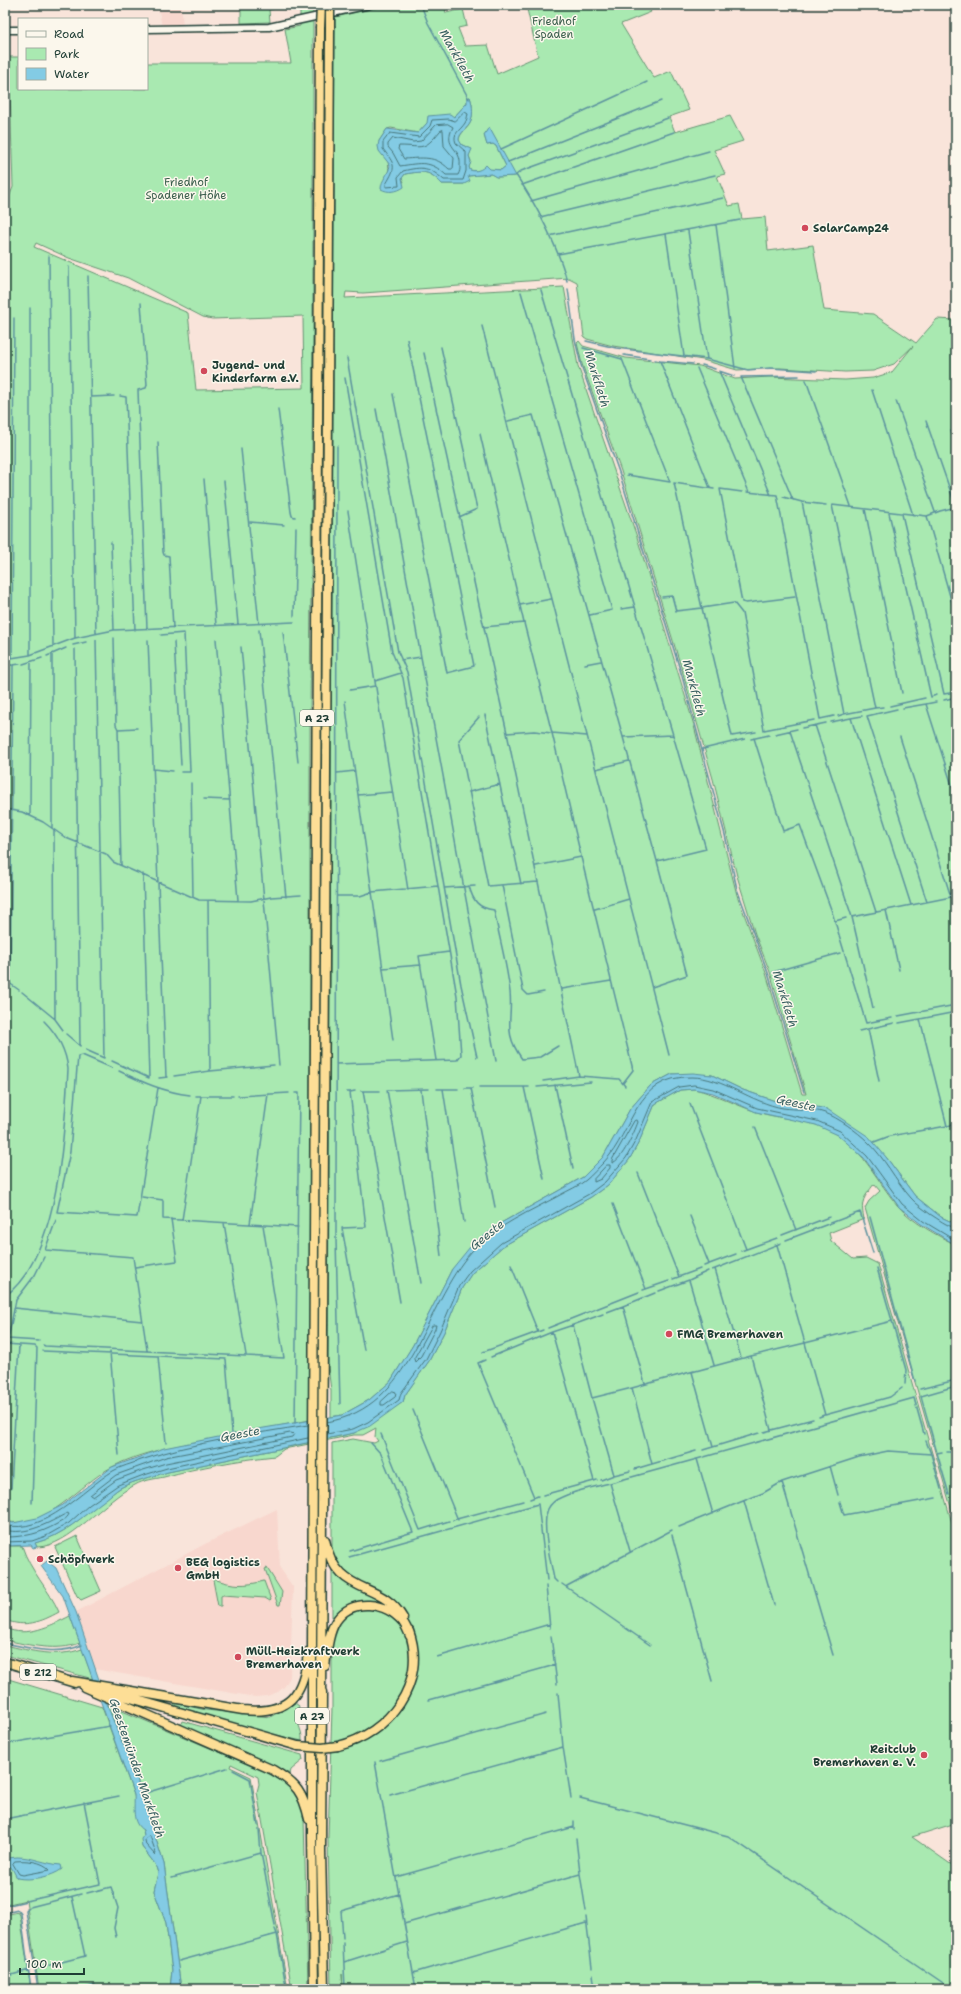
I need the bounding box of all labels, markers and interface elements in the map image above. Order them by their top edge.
park label: Friedhof Spaden [532,14,577,42]
legend [18,18,148,90]
text: Road [54,26,85,42]
water label: Markfleth [436,26,478,86]
text: Park [54,46,80,62]
text: Water [54,66,90,82]
park label: Friedhof Spadener Höhe [145,175,227,203]
place label: SolarCamp24 [813,221,889,236]
marker: SolarCamp24 [800,223,810,233]
water label: Markfleth [581,349,613,409]
place label: Jugend- und Kinderfarm e.V. [212,358,299,386]
marker: Jugend- und Kinderfarm e.V. [199,366,209,376]
water label: Markfleth [679,658,709,718]
road number: A 27 [300,710,334,726]
water label: Markfleth [769,969,801,1029]
water label: Geeste [775,1091,818,1115]
water label: Geeste [466,1216,508,1254]
place label: FMG Bremerhaven [677,1327,784,1342]
marker: FMG Bremerhaven [664,1329,674,1339]
water label: Geeste [219,1422,261,1446]
place label: Schöpfwerk [48,1552,115,1567]
marker: Schöpfwerk [35,1554,45,1564]
place label: BEG logistics GmbH [186,1555,260,1583]
marker: BEG logistics GmbH [173,1563,183,1573]
place label: Müll-Heizkraftwerk Bremerhaven [246,1644,360,1672]
marker: Müll-Heizkraftwerk Bremerhaven [233,1652,243,1662]
road number: B 212 [20,1664,56,1680]
water label: Geestemünder Markfleth [105,1696,169,1840]
road number: A 27 [295,1708,329,1724]
place label: Reitclub Bremerhaven e. V. [813,1742,916,1770]
marker: Reitclub Bremerhaven e. V. [919,1750,929,1760]
scale bar [20,1950,84,1976]
text: 100 m [26,1956,62,1972]

